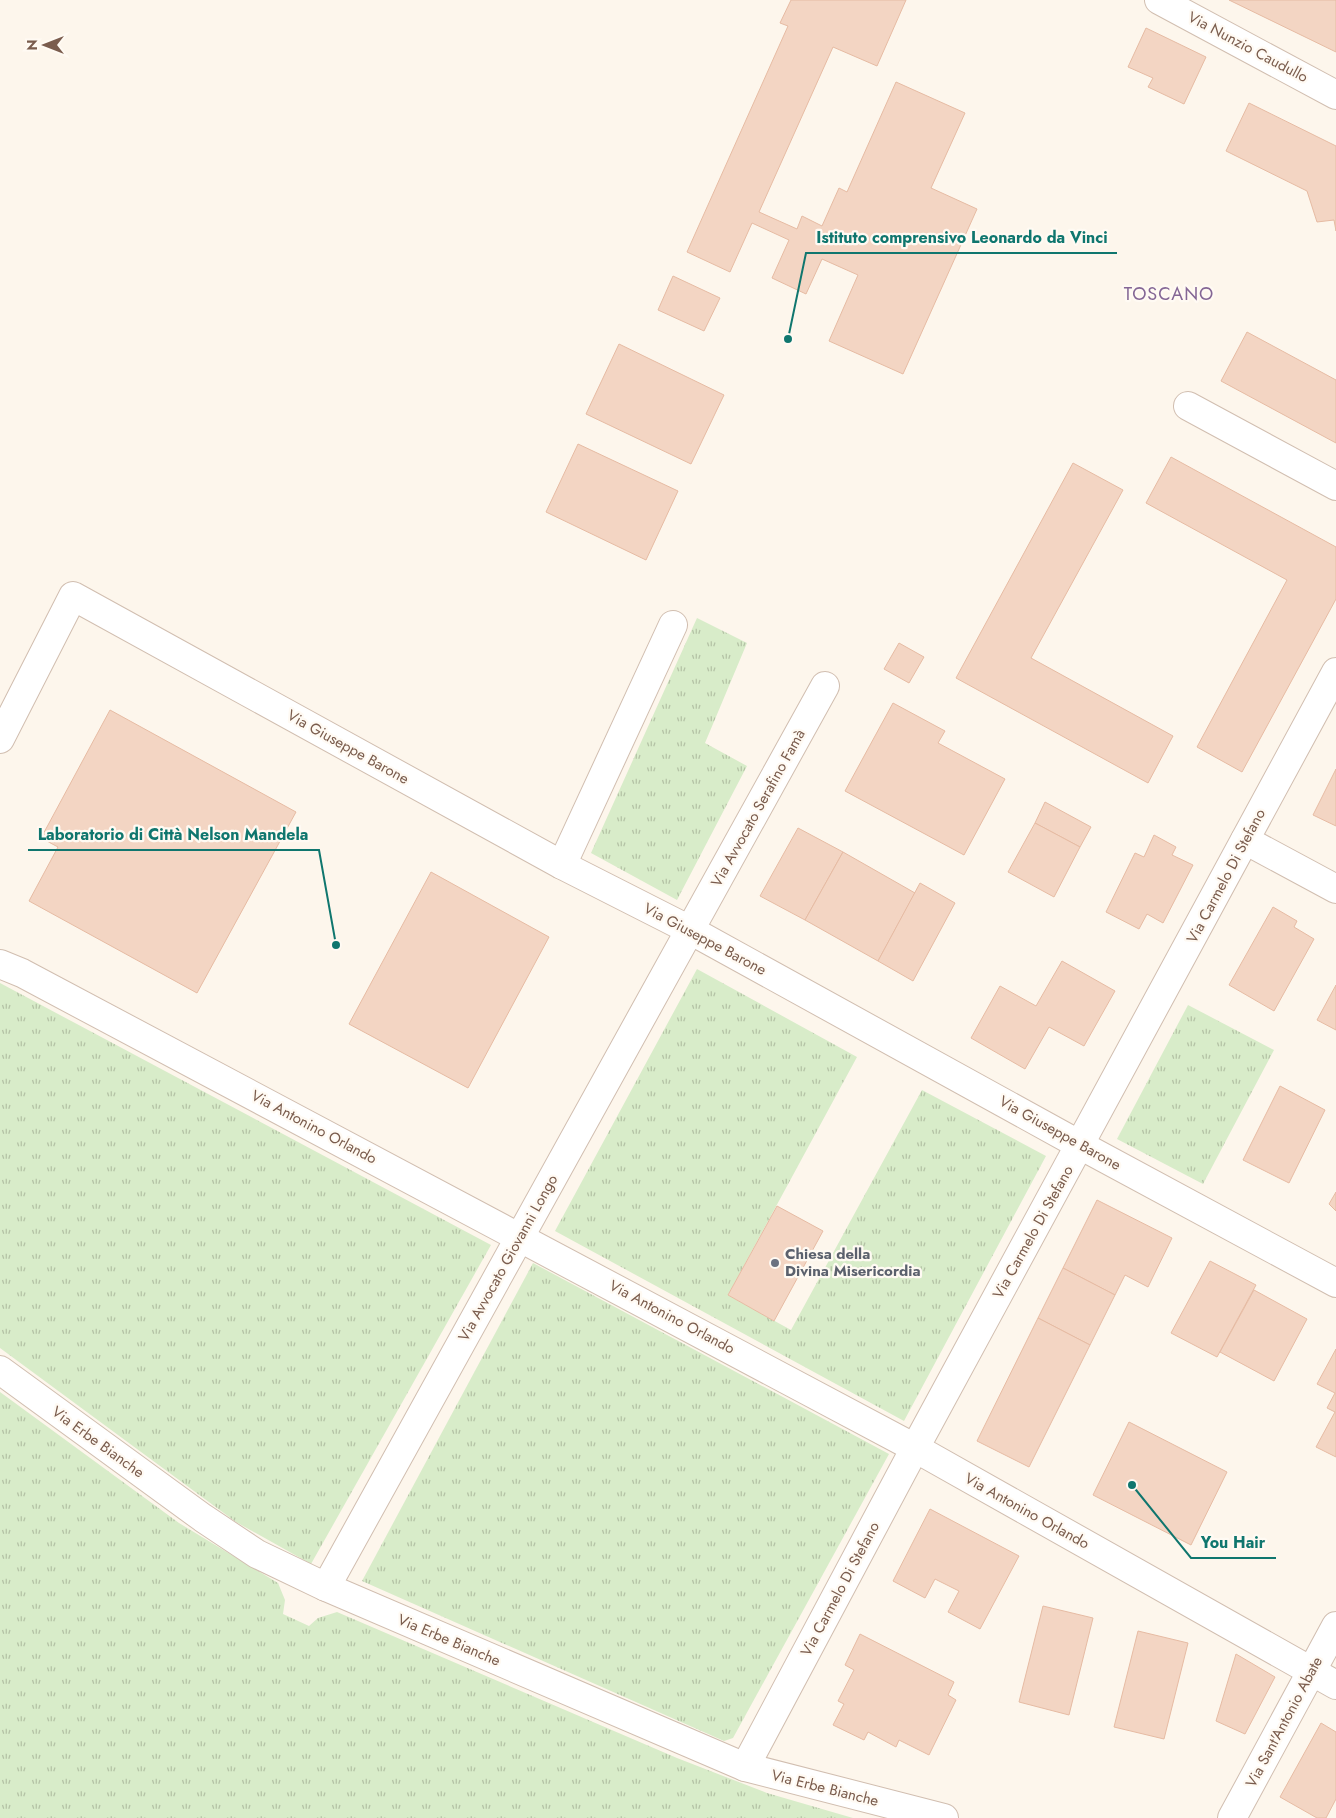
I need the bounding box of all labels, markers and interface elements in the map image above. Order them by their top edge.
street label: Via Nunzio Caudullo [1184,6,1312,88]
north arrow [20,20,70,70]
text: N [22,39,42,51]
callout: Istituto comprensivo Leonardo da Vinci [806,222,1117,253]
text: Istituto comprensivo Leonardo da Vinci [816,226,1108,249]
district label: TOSCANO [1124,281,1214,307]
street label: Via Giuseppe Barone [283,704,413,790]
street label: Via Avvocato Serafino Famà [705,725,811,891]
street label: Via Carmelo Di Stefano [1181,805,1271,947]
callout: Laboratorio di Città Nelson Mandela [28,819,319,850]
text: Laboratorio di Città Nelson Mandela [38,823,308,846]
street label: Via Giuseppe Barone [640,897,771,981]
street label: Via Antonino Orlando [247,1084,381,1170]
street label: Via Giuseppe Barone [995,1090,1125,1176]
street label: Via Carmelo Di Stefano [987,1161,1079,1303]
street label: Via Avvocato Giovanni Longo [453,1170,563,1346]
place label: Chiesa della Divina Misericordia [785,1243,921,1282]
marker: Chiesa della Divina Misericordia [769,1257,781,1269]
street label: Via Antonino Orlando [605,1274,739,1360]
street label: Via Erbe Bianche [47,1401,149,1483]
street label: Via Antonino Orlando [961,1468,1093,1554]
street label: Via Carmelo Di Stefano [795,1518,885,1660]
callout: You Hair [1191,1527,1276,1558]
text: You Hair [1200,1531,1266,1554]
street label: Via Erbe Bianche [394,1608,504,1672]
street label: Via Sant'Antonio Abate [1240,1652,1328,1791]
street label: Via Erbe Bianche [769,1764,881,1812]

